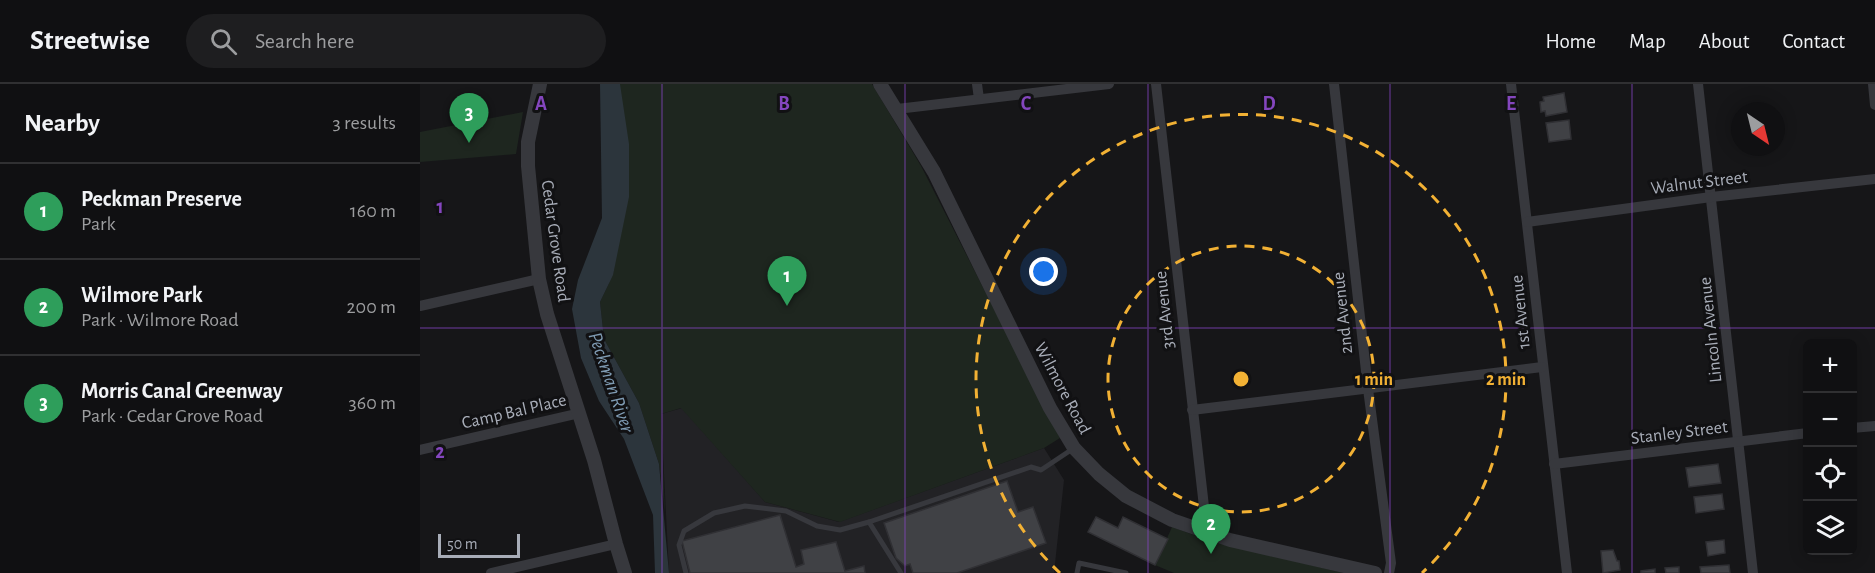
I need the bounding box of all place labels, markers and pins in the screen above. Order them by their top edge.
pin: 3 [449,94,488,143]
pin: 1 [768,256,806,306]
centre of rings [1231,369,1251,389]
pin: 2 [1192,504,1230,554]

